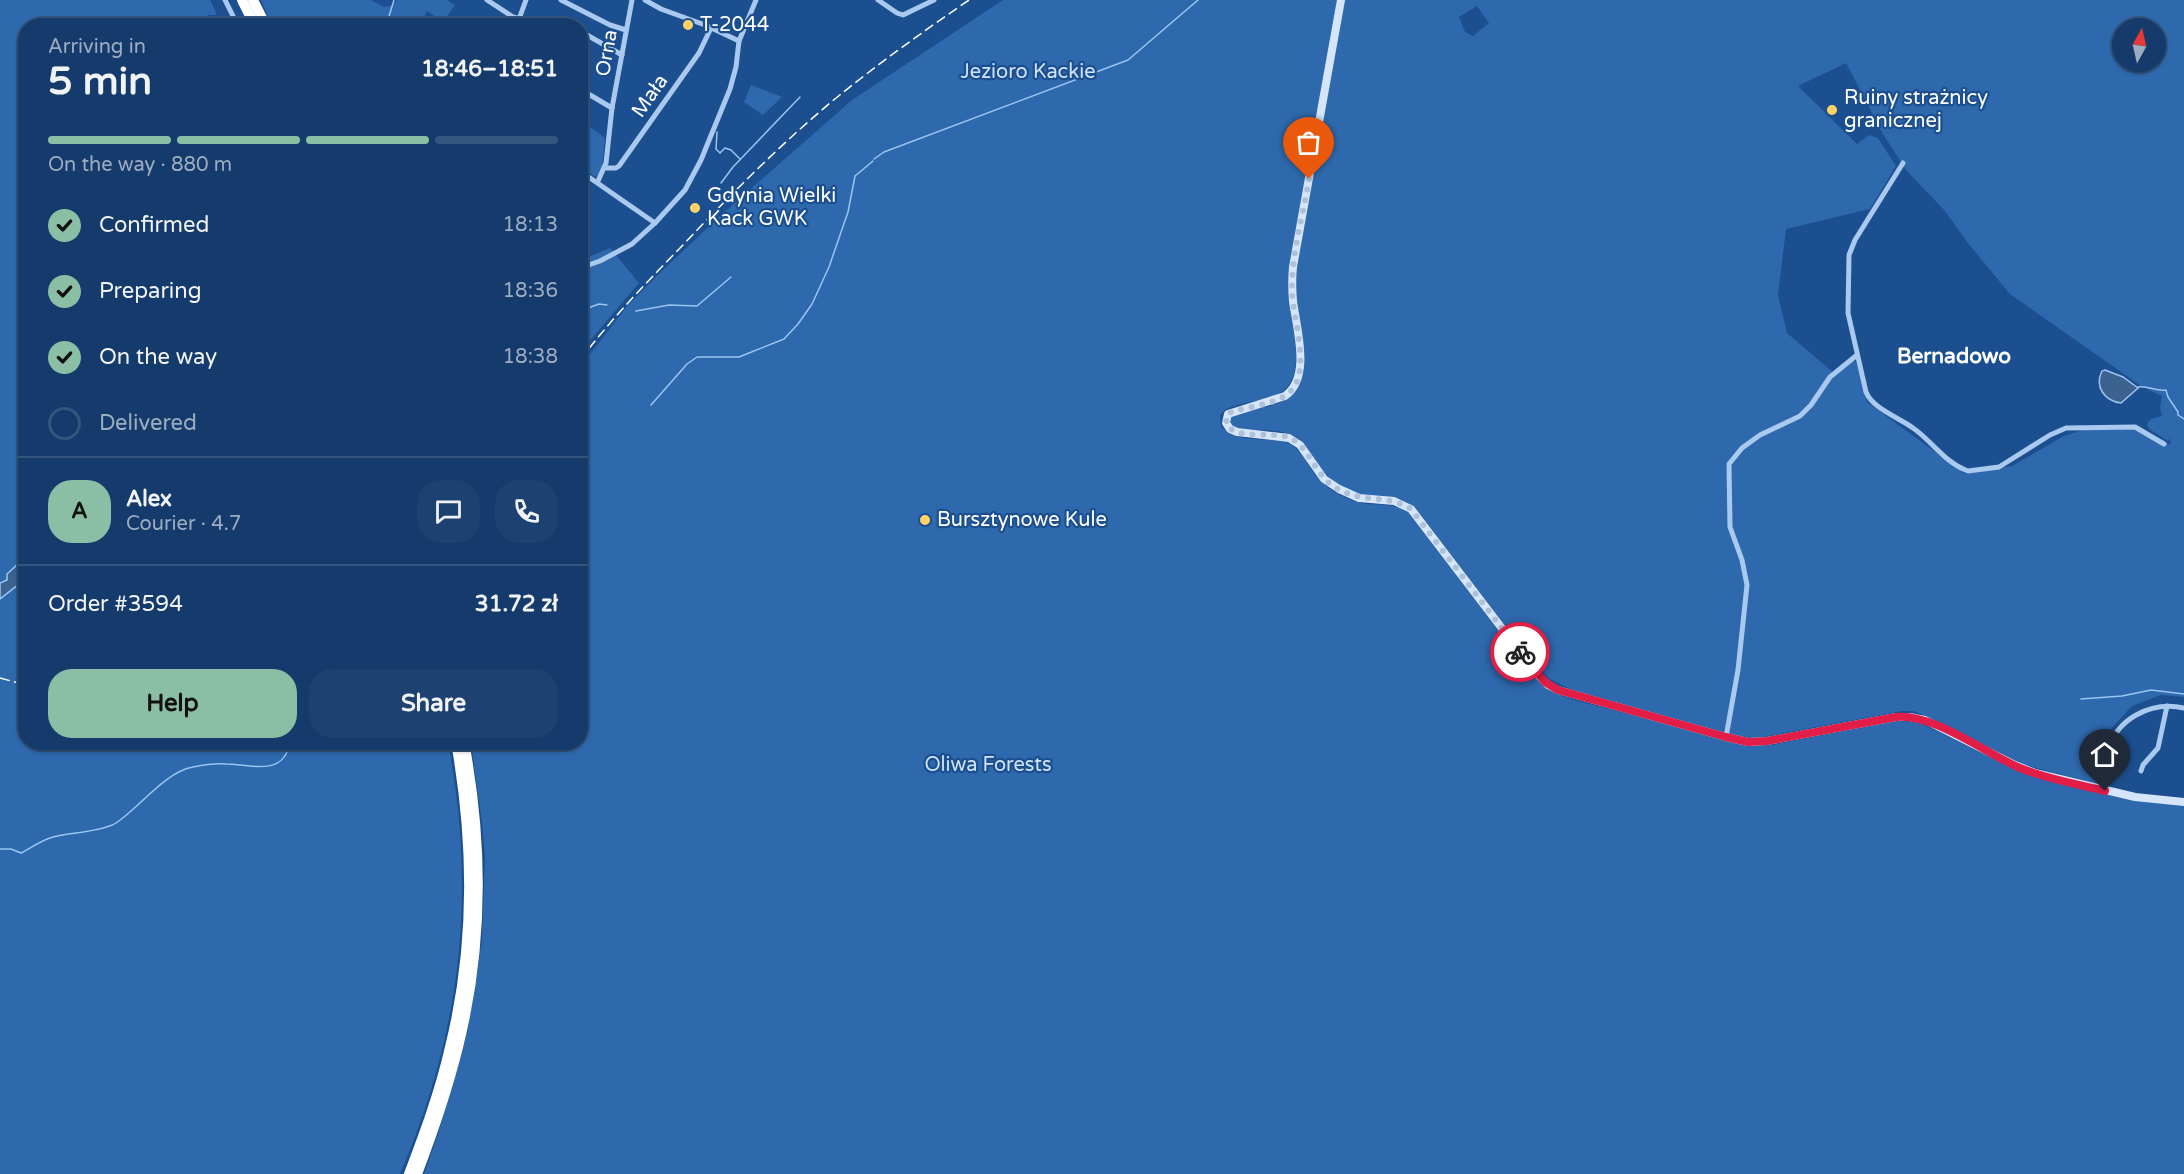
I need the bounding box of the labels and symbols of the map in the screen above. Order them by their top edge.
place label: T-2044 [700,13,769,37]
marker: T-2044 [681,18,695,32]
north arrow [2112,18,2166,72]
street label: Orna [591,28,623,78]
park label: Jezioro Kackie [961,60,1095,84]
street label: Mała [627,70,673,122]
place label: Ruiny strażnicy granicznej [1844,86,1988,133]
marker: Ruiny strażnicy granicznej [1825,103,1839,117]
pin [1283,117,1334,179]
place label: Gdynia Wielki Kack GWK [707,184,836,231]
marker: Gdynia Wielki Kack GWK [688,201,702,215]
district label: Bernadowo [1897,344,2011,369]
place label: Bursztynowe Kule [937,508,1107,532]
marker: Bursztynowe Kule [918,513,932,527]
courier [1490,622,1550,682]
pin [2079,729,2130,791]
park label: Oliwa Forests [924,753,1052,777]

